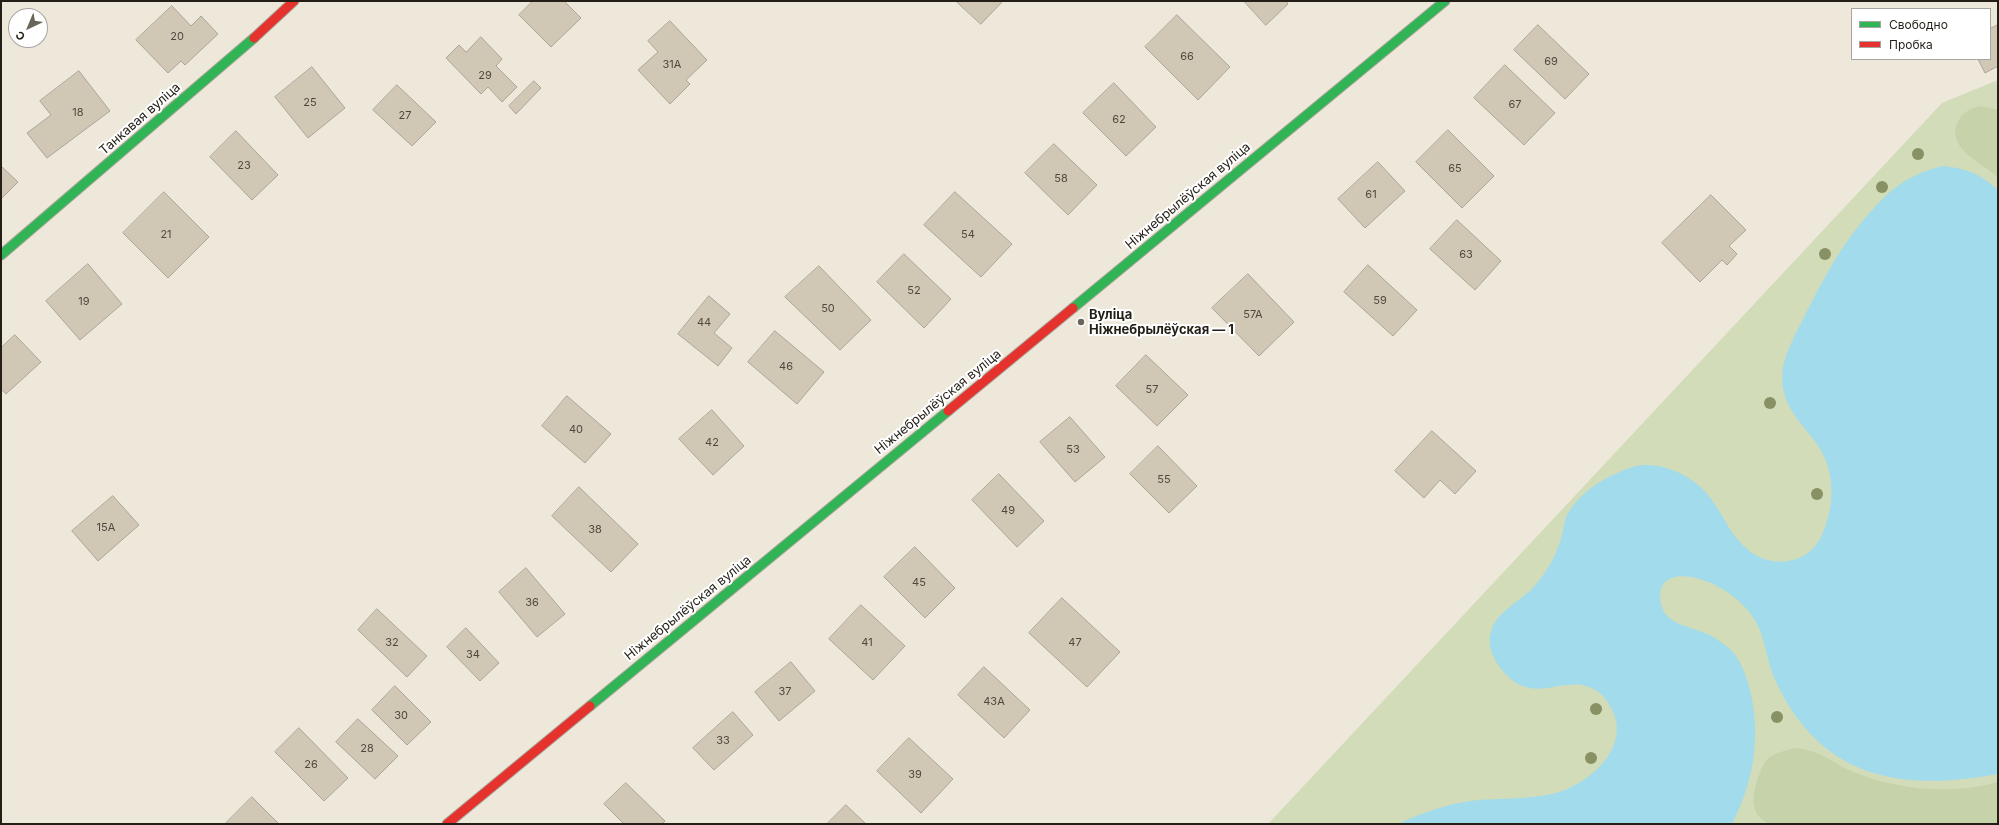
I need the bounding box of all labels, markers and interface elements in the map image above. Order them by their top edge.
north arrow [8,8,48,48]
legend [1851,8,1991,60]
text: Свободно [1889,17,1948,32]
text: С [13,28,28,44]
house number: 20 [170,30,184,44]
text: Пробка [1889,37,1933,52]
house number: 66 [1180,50,1194,64]
house number: 69 [1544,55,1558,69]
house number: 31А [663,58,681,72]
house number: 29 [478,69,492,83]
street label: Танкавая вуліца [96,80,184,158]
house number: 25 [303,96,317,110]
house number: 67 [1508,98,1522,112]
house number: 18 [72,106,84,120]
house number: 27 [399,109,411,123]
house number: 62 [1112,113,1126,127]
street label: Ніжнебрылёўская вуліца [1122,139,1254,253]
house number: 23 [237,159,251,173]
house number: 65 [1448,162,1462,176]
house number: 58 [1054,172,1068,186]
house number: 61 [1365,188,1377,202]
house number: 21 [160,228,172,242]
house number: 54 [961,228,975,242]
house number: 63 [1459,248,1473,262]
house number: 52 [907,284,921,298]
house number: 59 [1373,294,1387,308]
house number: 19 [78,295,90,309]
house number: 50 [821,302,835,316]
place label: Вуліца Ніжнебрылёўская — 1 [1089,307,1234,338]
house number: 57А [1243,308,1263,322]
house number: 44 [697,316,711,330]
marker: Вуліца Ніжнебрылёўская — 1 [1076,317,1086,327]
street label: Ніжнебрылёўская вуліца [872,346,1004,458]
house number: 46 [779,360,793,374]
house number: 57 [1146,383,1158,397]
house number: 40 [569,423,583,437]
house number: 42 [705,436,719,450]
house number: 53 [1066,443,1080,457]
house number: 55 [1157,473,1171,487]
house number: 49 [1001,504,1015,518]
house number: 15А [97,521,115,535]
house number: 38 [588,523,602,537]
street label: Ніжнебрылёўская вуліца [622,552,754,664]
house number: 45 [912,576,926,590]
house number: 36 [525,596,539,610]
house number: 32 [385,636,399,650]
house number: 41 [861,636,873,650]
house number: 47 [1068,636,1082,650]
house number: 34 [466,648,480,662]
house number: 37 [778,685,792,699]
house number: 43А [983,695,1005,709]
house number: 30 [394,709,408,723]
house number: 33 [716,734,730,748]
house number: 28 [360,742,374,756]
house number: 26 [304,758,318,772]
house number: 39 [908,768,922,782]

